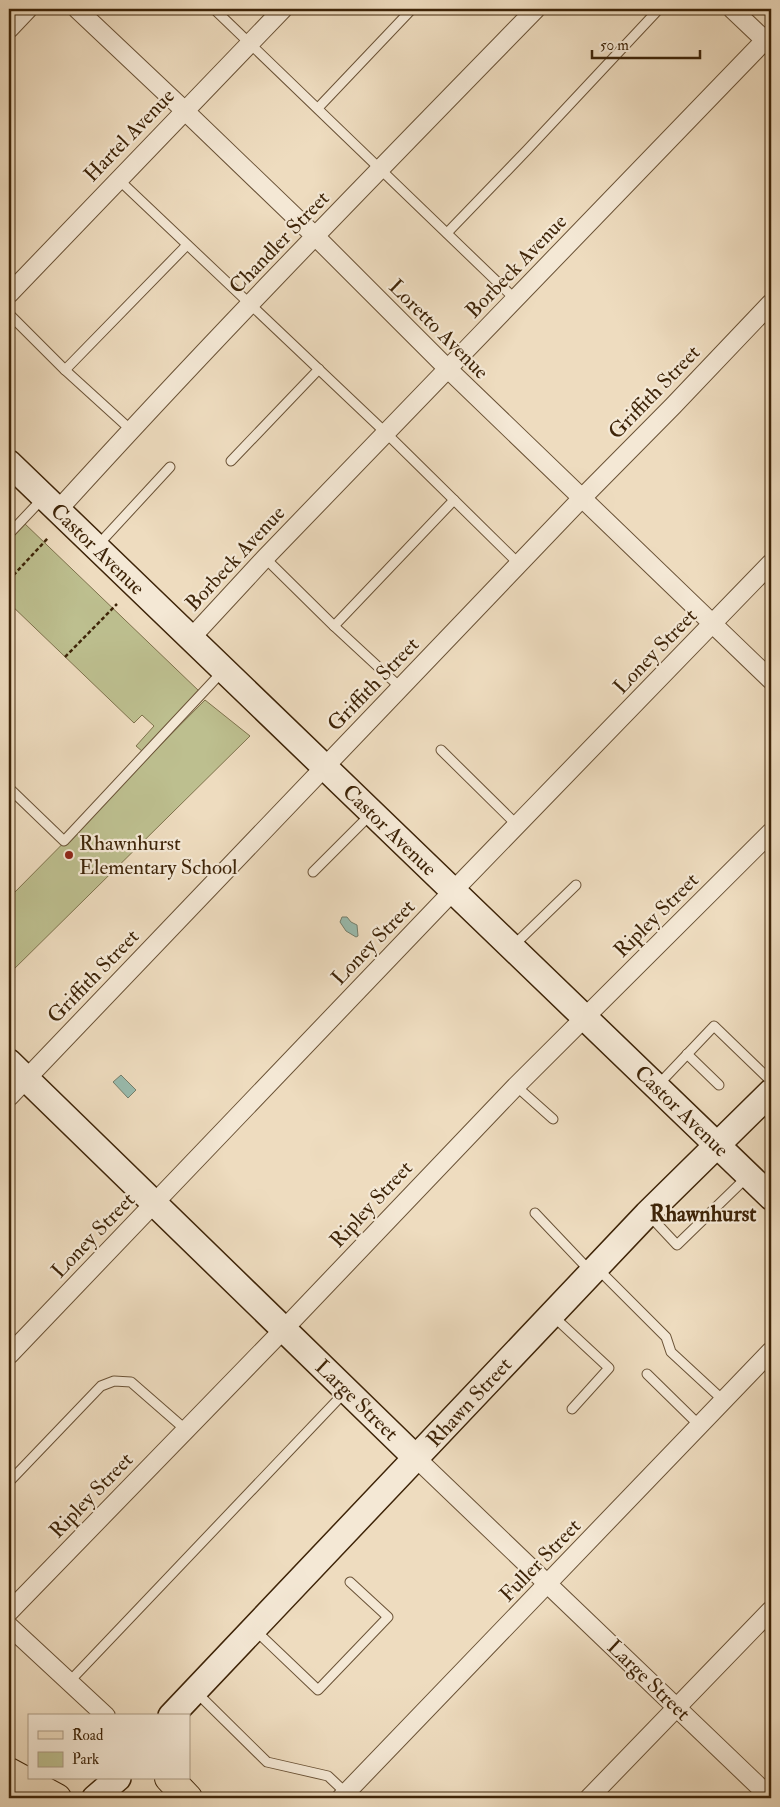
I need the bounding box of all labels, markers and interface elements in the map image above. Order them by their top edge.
scale bar [592,28,700,60]
text: 50 m [600,36,629,55]
street label: Hartel Avenue [78,83,181,188]
street label: Chandler Street [223,185,335,300]
street label: Borbeck Avenue [460,208,573,324]
street label: Loretto Avenue [383,274,495,385]
street label: Griffith Street [603,339,706,445]
street label: Castor Avenue [45,498,151,601]
street label: Borbeck Avenue [180,500,291,617]
street label: Loney Street [608,603,703,700]
street label: Griffith Street [322,631,425,737]
street label: Castor Avenue [337,779,443,882]
place label: Rhawnhurst Elementary School [79,830,238,881]
marker: Rhawnhurst Elementary School [63,849,75,861]
street label: Ripley Street [608,867,705,964]
street label: Loney Street [326,894,421,991]
street label: Griffith Street [42,923,145,1029]
street label: Castor Avenue [629,1060,735,1163]
street label: Ripley Street [324,1155,419,1254]
street label: Loney Street [46,1187,141,1284]
district label: Rhawnhurst [650,1200,757,1228]
street label: Rhawn Street [421,1352,518,1453]
street label: Large Street [309,1354,404,1447]
street label: Ripley Street [44,1446,139,1544]
street label: Fuller Street [494,1513,587,1608]
street label: Large Street [601,1634,696,1727]
legend [28,1714,190,1780]
text: Road [72,1726,104,1745]
text: Park [72,1750,99,1769]

